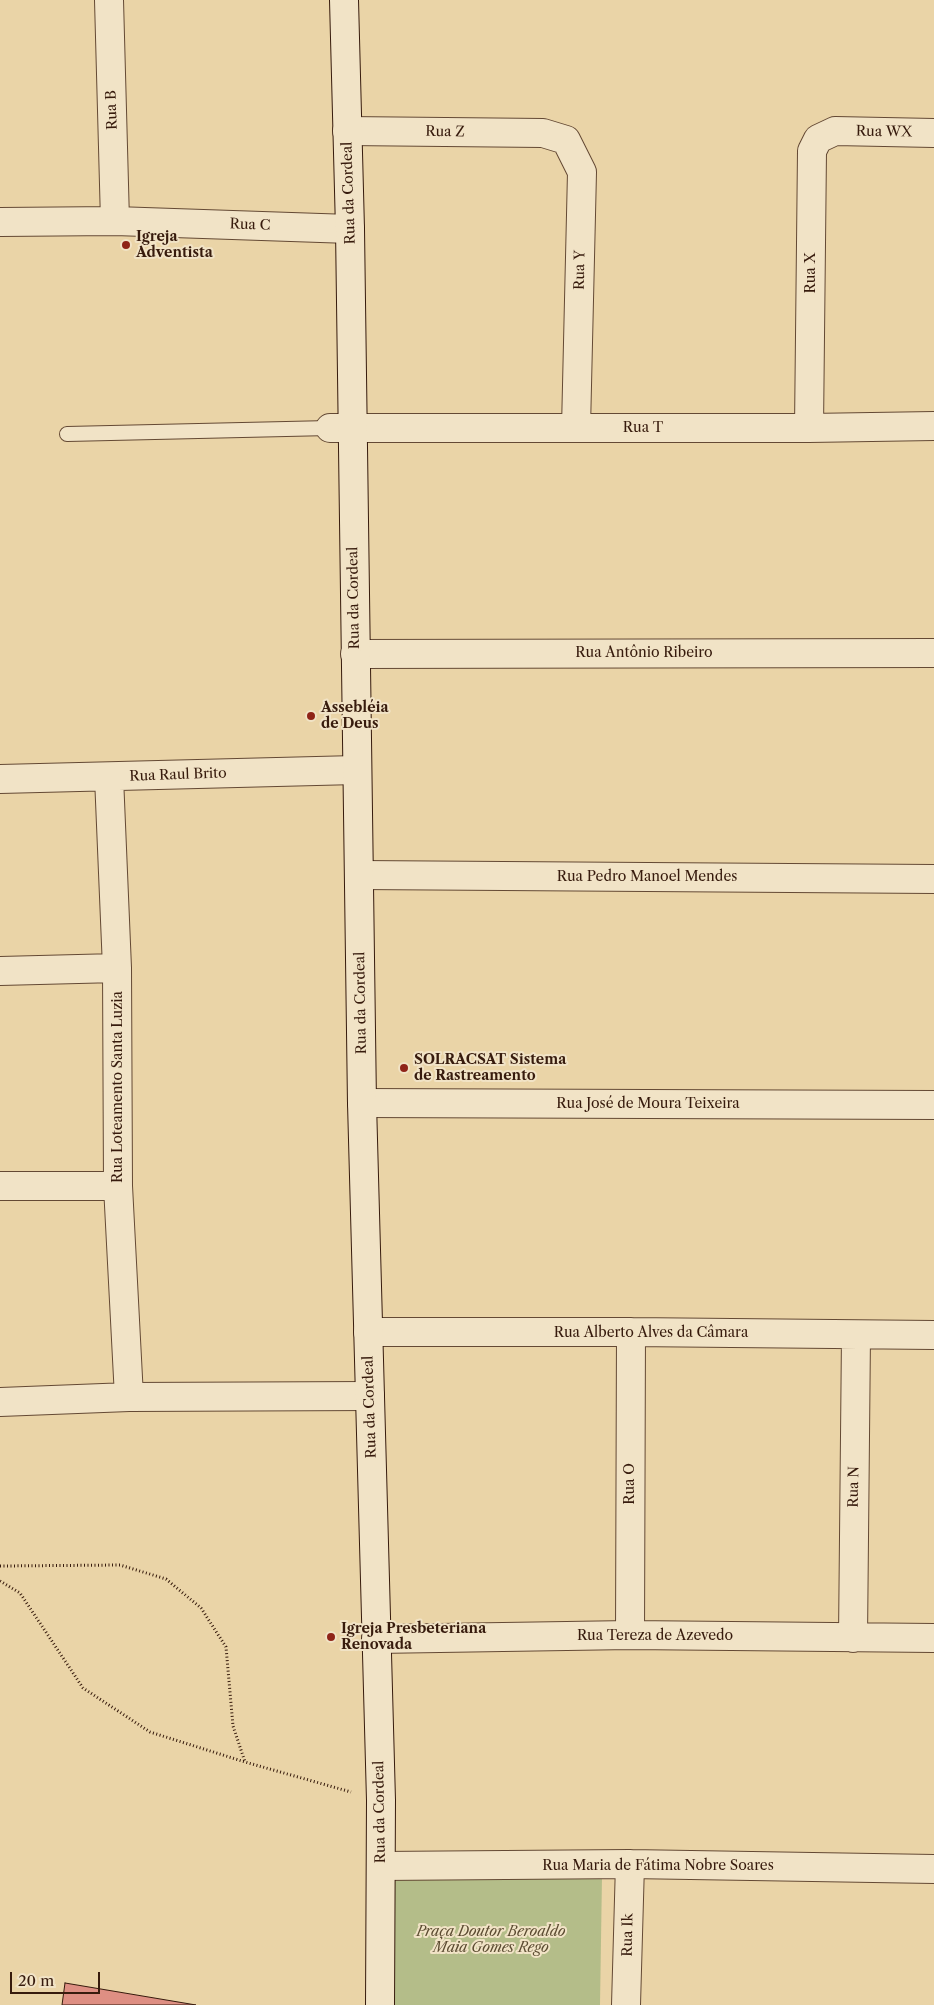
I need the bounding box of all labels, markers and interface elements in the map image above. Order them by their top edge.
street label: Rua B [103,90,121,130]
street label: Rua Z [425,123,465,141]
street label: Rua WX [856,123,912,141]
street label: Rua da Cordeal [339,141,359,245]
street label: Rua C [229,216,271,234]
place label: Igreja Adventista [136,229,213,262]
marker: Igreja Adventista [120,239,132,251]
street label: Rua Y [571,250,589,290]
street label: Rua X [803,253,819,293]
street label: Rua T [623,420,663,436]
street label: Rua da Cordeal [345,547,363,649]
street label: Rua Antônio Ribeiro [575,645,713,661]
place label: Assebléia de Deus [321,700,389,732]
marker: Assebléia de Deus [305,710,317,722]
street label: Rua Raul Brito [129,765,227,785]
street label: Rua Pedro Manoel Mendes [557,869,737,885]
street label: Rua da Cordeal [352,952,370,1054]
street label: Rua Loteamento Santa Luzia [110,991,126,1183]
place label: SOLRACSAT Sistema de Rastreamento [414,1052,566,1084]
marker: SOLRACSAT Sistema de Rastreamento [398,1062,410,1074]
street label: Rua José de Moura Teixeira [556,1096,740,1112]
street label: Rua Alberto Alves da Câmara [554,1325,748,1341]
street label: Rua da Cordeal [360,1355,380,1459]
street label: Rua O [622,1463,638,1505]
street label: Rua N [845,1466,863,1508]
place label: Igreja Presbeteriana Renovada [341,1621,486,1654]
street label: Rua Tereza de Azevedo [577,1628,733,1644]
marker: Igreja Presbeteriana Renovada [325,1631,337,1643]
street label: Rua da Cordeal [371,1761,389,1863]
street label: Rua Maria de Fátima Nobre Soares [542,1858,774,1874]
street label: Rua Ik [619,1913,637,1957]
park label: Praça Doutor Beroaldo Maia Gomes Rego [416,1924,566,1956]
scale bar [12,1962,102,1994]
text: 20 m [18,1971,54,1990]

